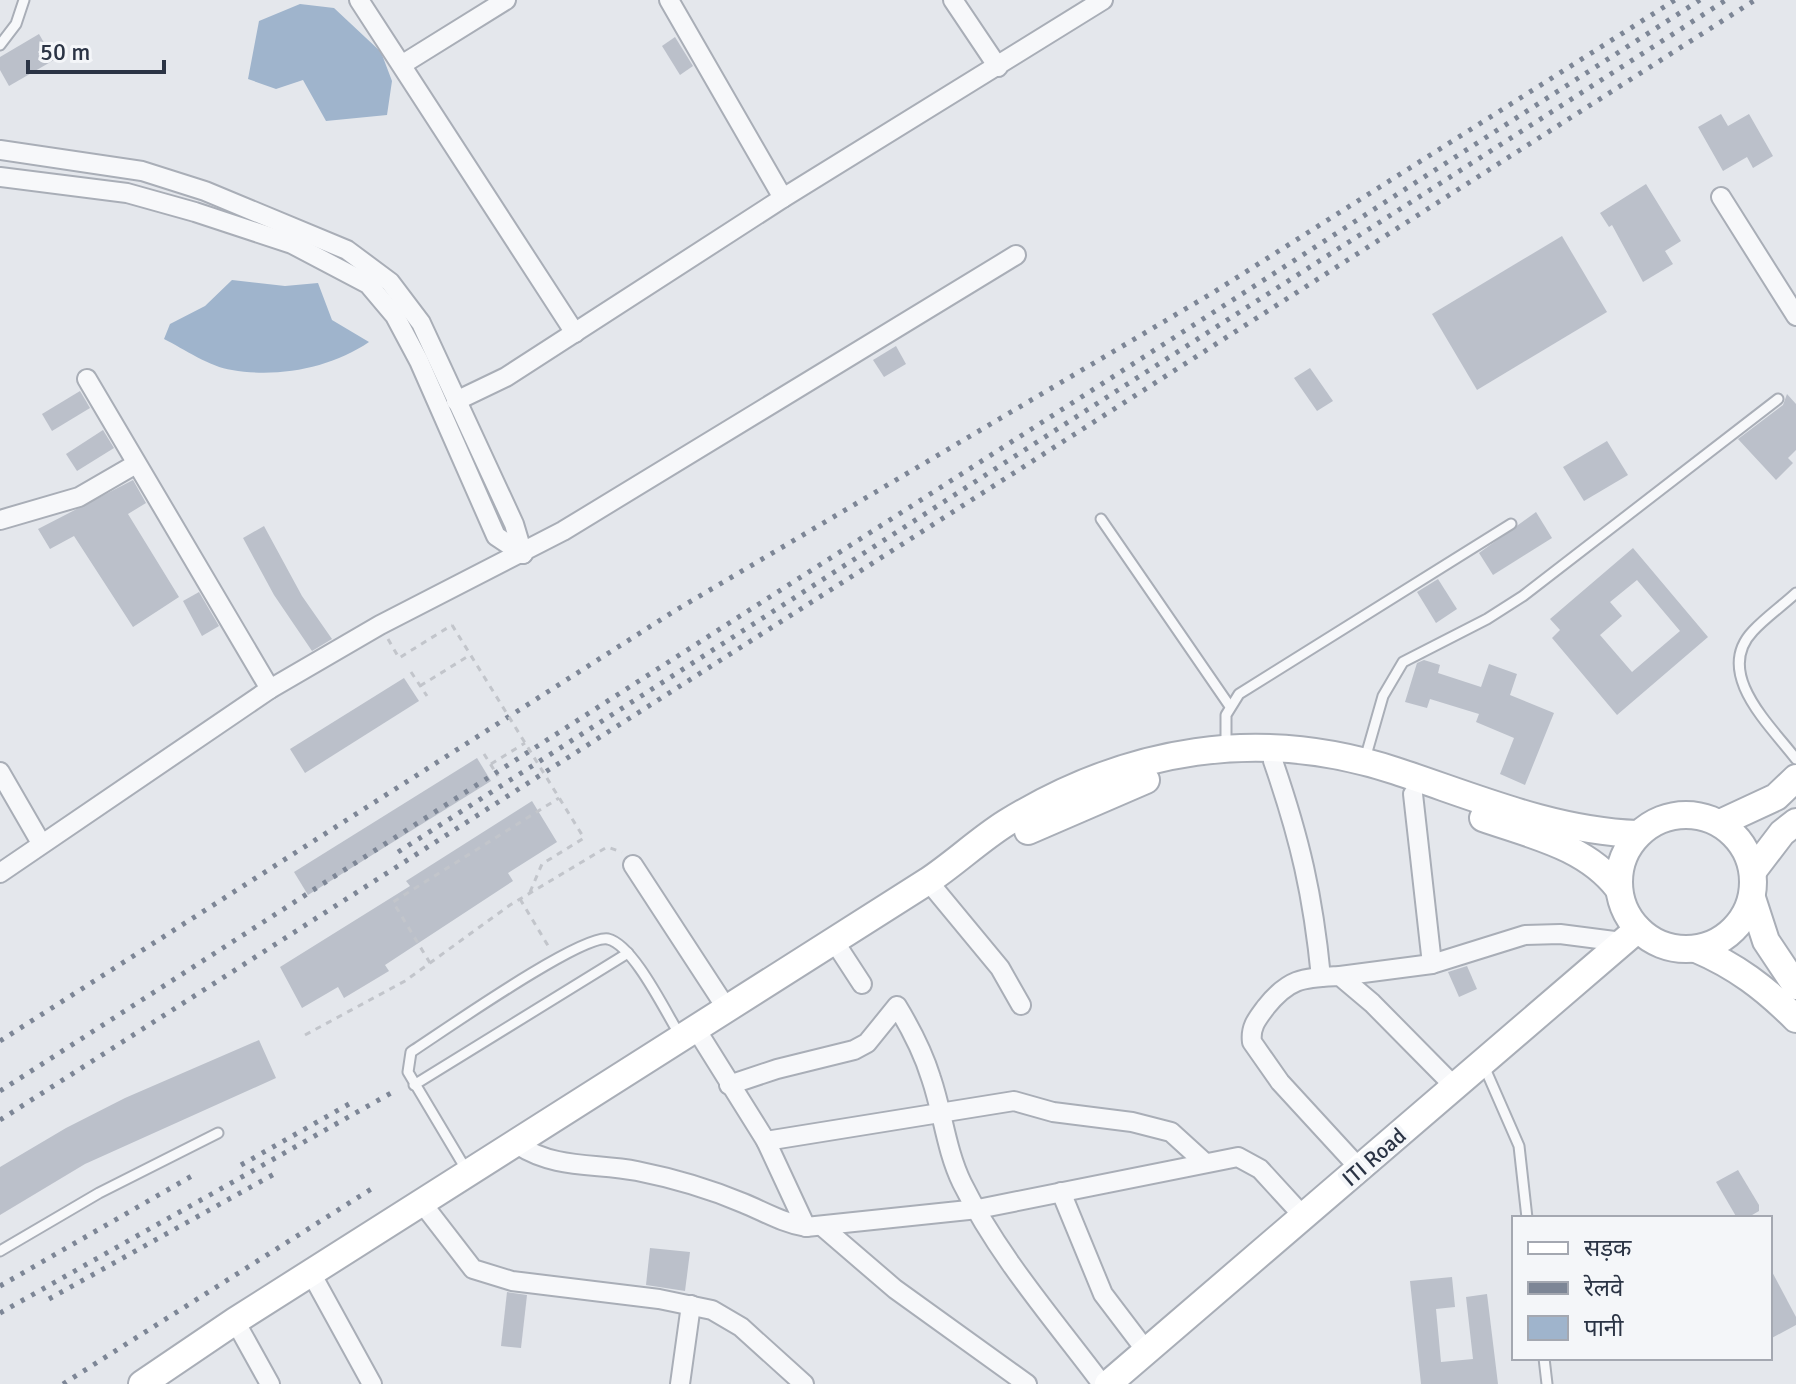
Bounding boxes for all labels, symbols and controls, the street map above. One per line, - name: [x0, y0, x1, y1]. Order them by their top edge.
- scale bar: [28, 24, 164, 74]
- text: 50 m: [40, 37, 90, 67]
- street label: ITI Road: [1337, 1122, 1411, 1192]
- legend: [1512, 1216, 1772, 1360]
- text: सड़क: [1584, 1233, 1632, 1263]
- text: रेलवे: [1583, 1273, 1624, 1303]
- text: पानी: [1584, 1313, 1624, 1343]

